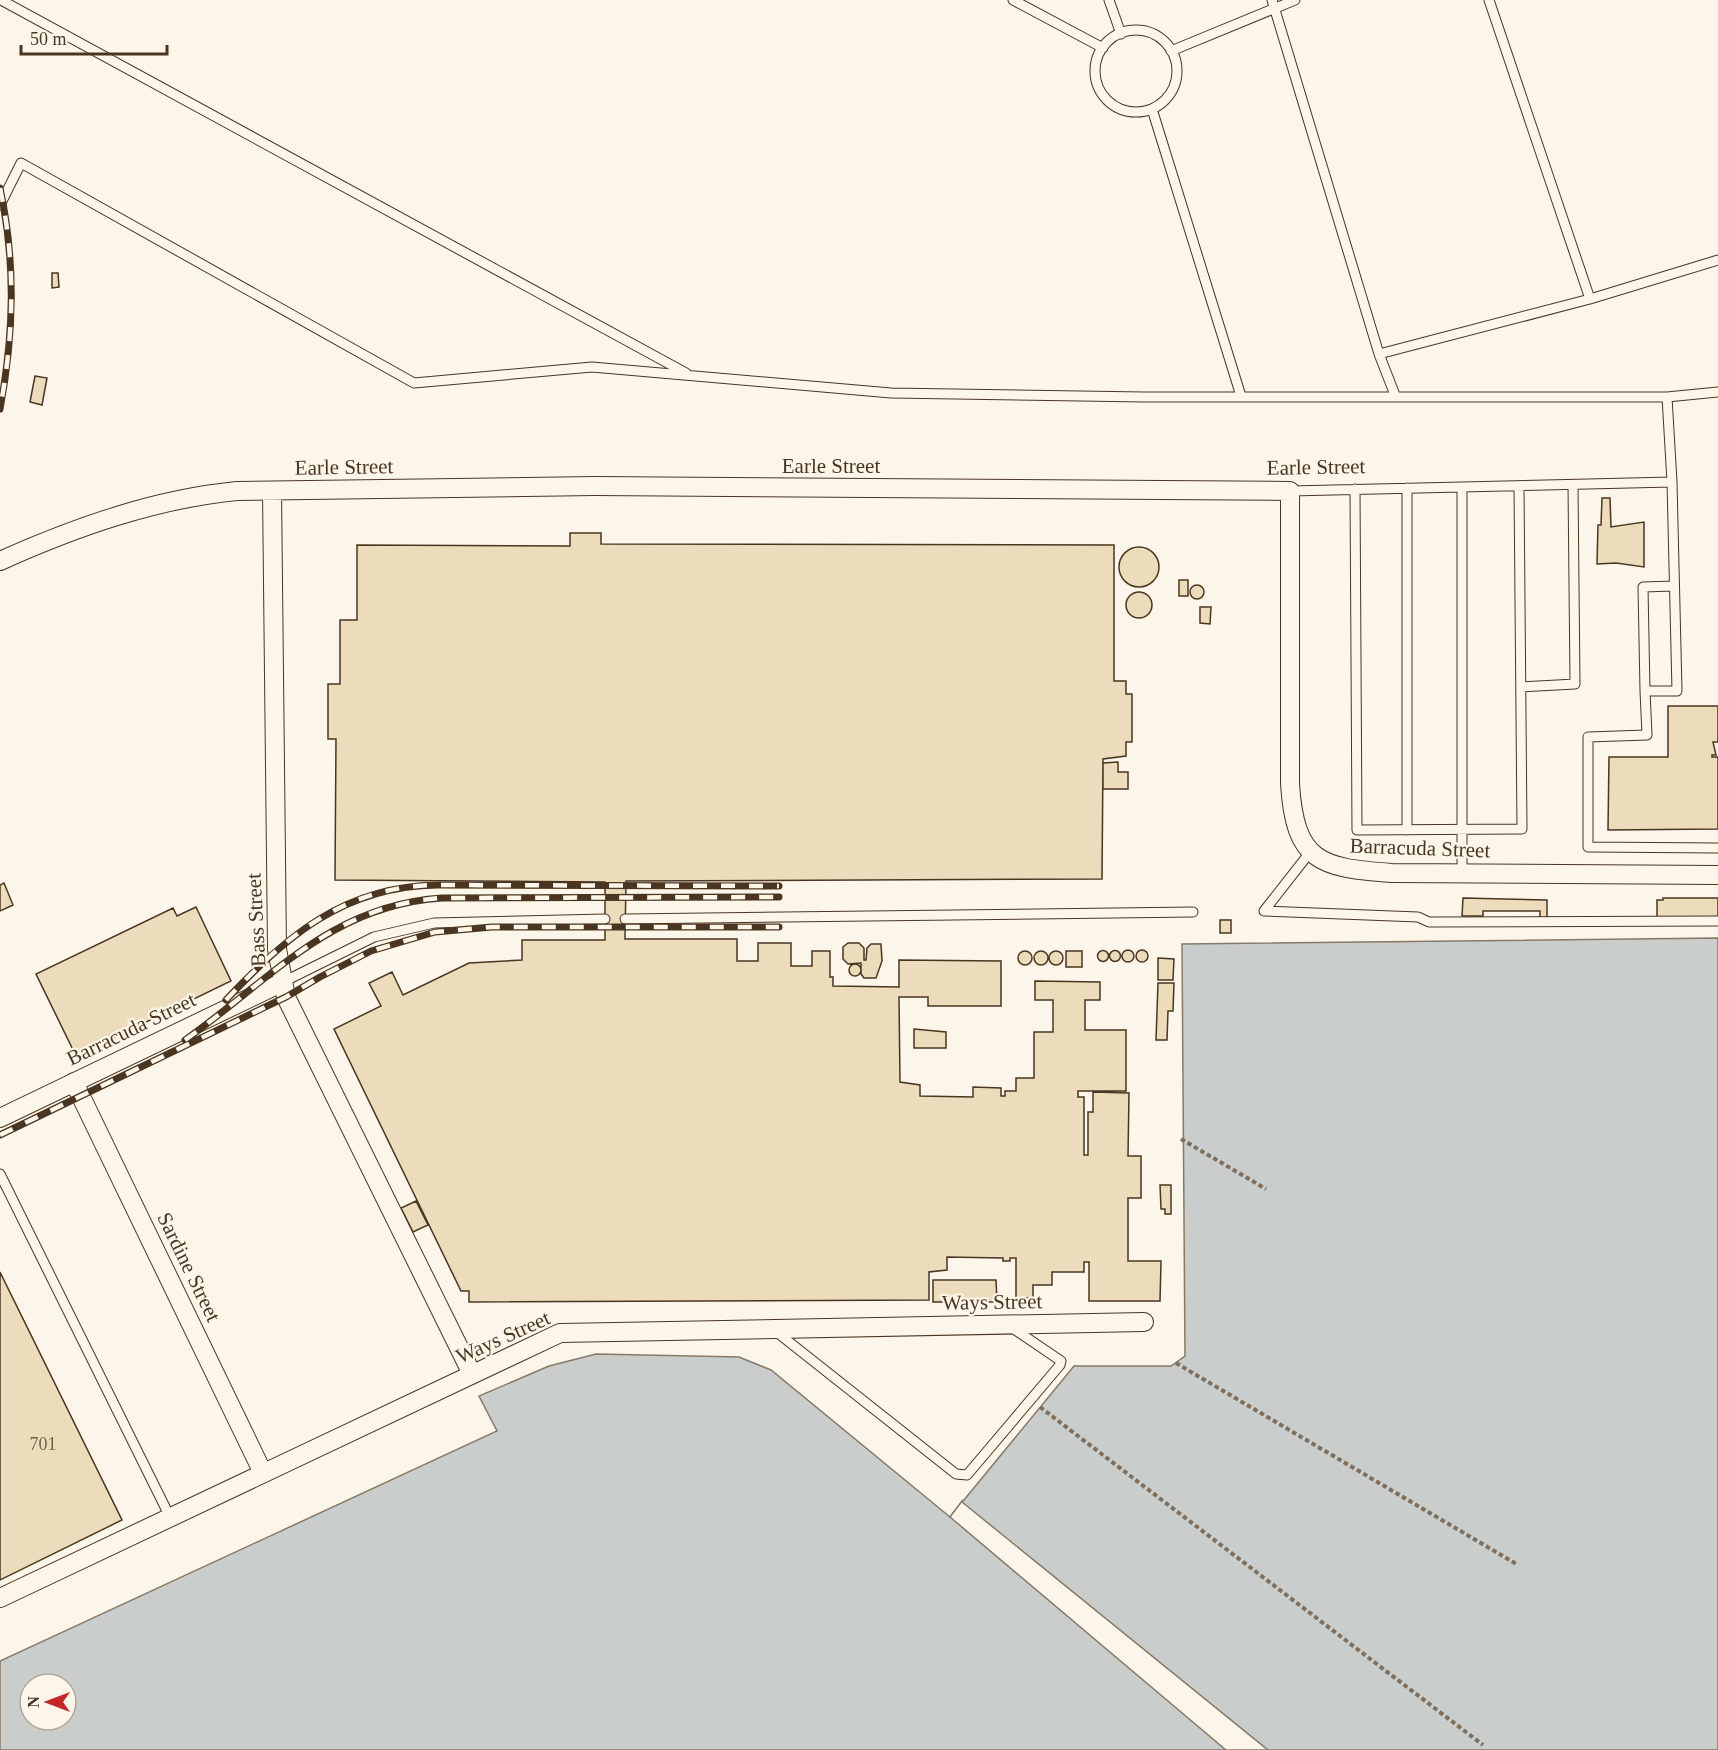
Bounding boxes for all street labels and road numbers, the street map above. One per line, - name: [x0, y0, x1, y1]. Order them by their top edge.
- street label: Earle Street: [295, 454, 394, 480]
- street label: Earle Street: [782, 454, 880, 478]
- street label: Earle Street: [1267, 454, 1366, 480]
- street label: Barracuda Street: [1349, 834, 1491, 862]
- street label: Bass Street: [242, 872, 270, 968]
- street label: Barracuda Street: [63, 987, 200, 1071]
- street label: Sardine Street: [152, 1209, 226, 1326]
- street label: Ways Street: [942, 1289, 1043, 1315]
- street label: Ways Street: [452, 1306, 554, 1368]

